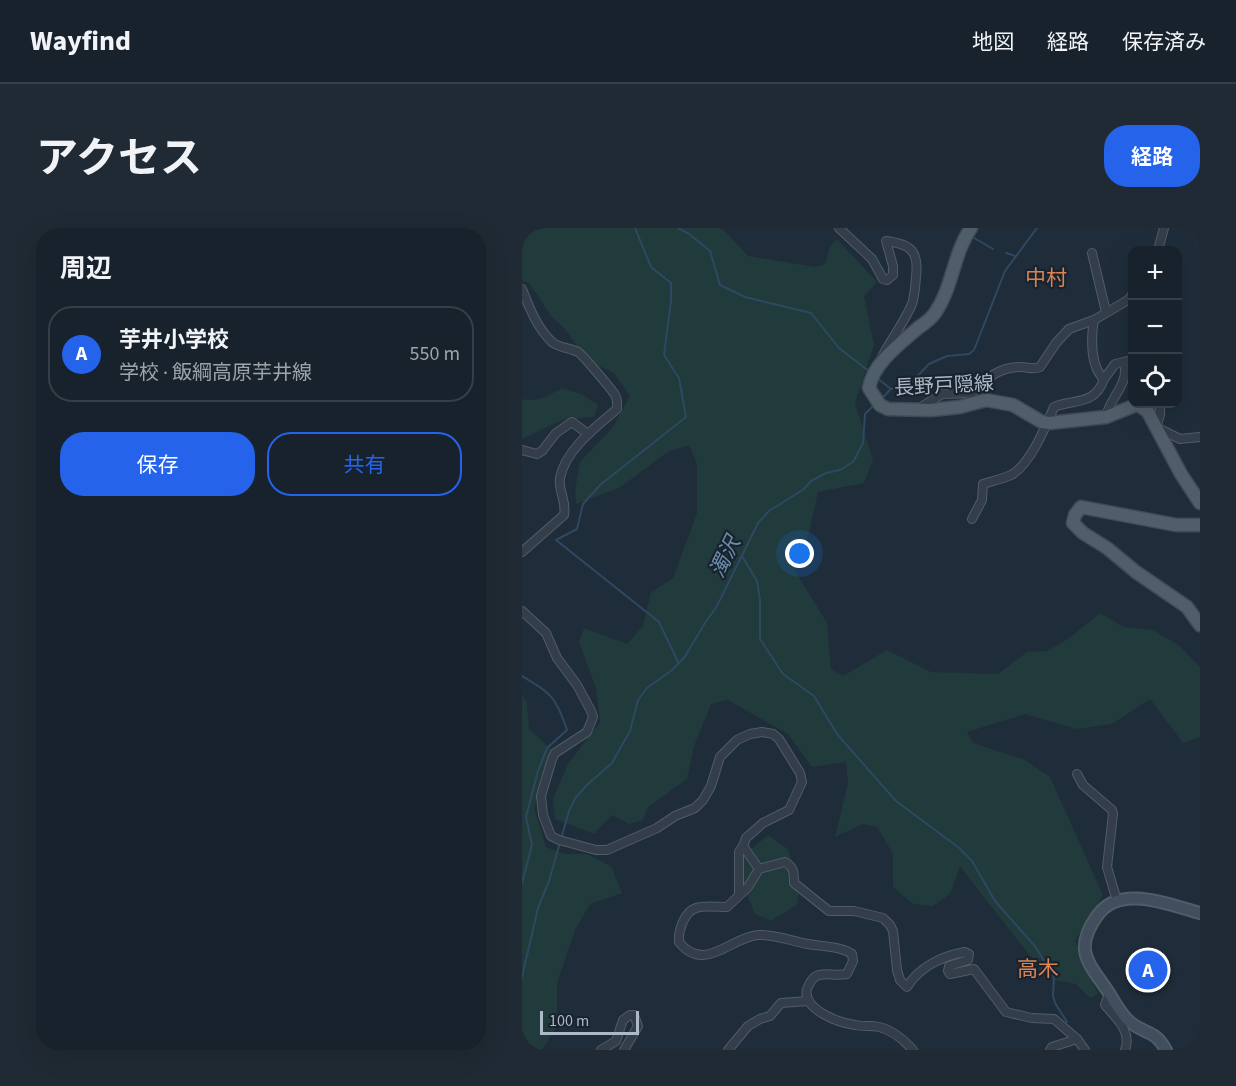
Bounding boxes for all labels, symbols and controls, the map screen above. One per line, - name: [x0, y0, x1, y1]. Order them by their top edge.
- text: Wayfind: [30, 21, 131, 61]
- text: 地図: [972, 27, 1014, 57]
- text: 経路: [1047, 27, 1089, 57]
- text: 保存済み: [1122, 27, 1206, 57]
- button: 経路: [1104, 125, 1200, 187]
- text: アクセス: [36, 129, 202, 189]
- map controls: [1128, 246, 1182, 408]
- button: +: [1128, 246, 1182, 300]
- text: 周辺: [60, 250, 112, 287]
- district label: 中村: [1025, 263, 1067, 293]
- button: −: [1128, 300, 1182, 354]
- text: 芋井小学校: [119, 324, 229, 356]
- text: A: [76, 340, 87, 368]
- text: 550 m: [410, 340, 460, 368]
- button: locate: [1128, 354, 1182, 408]
- text: 学校 · 飯綱高原芋井線: [119, 359, 312, 387]
- street label: 長野戸隠線: [893, 369, 995, 403]
- button: 保存: [60, 432, 255, 496]
- button: 共有: [267, 432, 462, 496]
- water label: 濁沢: [702, 529, 749, 582]
- your location: [785, 539, 814, 568]
- pin: A: [1128, 948, 1168, 992]
- district label: 高木: [1017, 954, 1059, 984]
- scale bar: [540, 1008, 639, 1036]
- text: 100 m: [549, 1010, 589, 1032]

